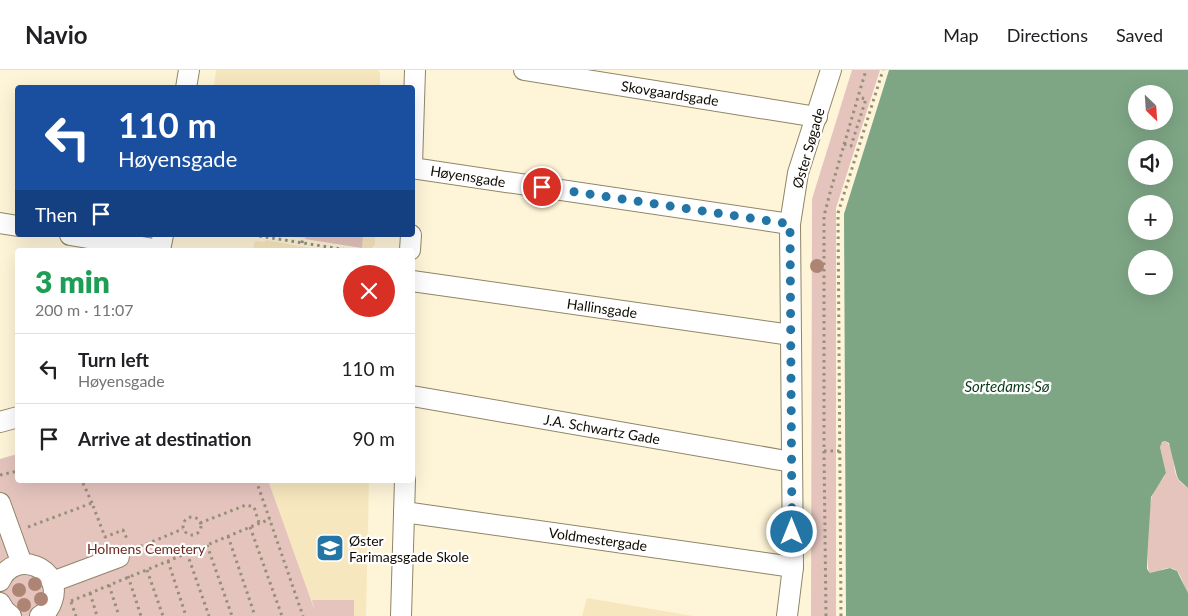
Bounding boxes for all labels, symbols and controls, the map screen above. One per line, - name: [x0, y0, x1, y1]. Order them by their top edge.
- text: Navio: [25, 20, 88, 49]
- text: Map: [943, 24, 979, 46]
- text: Directions: [1007, 24, 1088, 46]
- text: Saved: [1116, 24, 1163, 46]
- street label: Skovgaardsgade: [620, 77, 720, 109]
- north arrow: [1128, 85, 1172, 130]
- map controls: [1128, 85, 1173, 295]
- text: 110 m: [118, 103, 217, 145]
- icon: left: [35, 105, 100, 170]
- street label: Øster Søgade: [788, 106, 828, 190]
- button: sound: [1128, 140, 1173, 185]
- text: Høyensgade: [118, 145, 237, 172]
- street label: Høyensgade: [429, 162, 507, 190]
- pin: [521, 166, 563, 208]
- icon: arrive: [528, 173, 556, 201]
- button: +: [1128, 195, 1173, 240]
- icon: arrive: [87, 200, 115, 228]
- text: Then: [35, 203, 77, 226]
- button: −: [1128, 250, 1173, 295]
- text: 3 min: [35, 263, 110, 299]
- button: close: [343, 265, 395, 317]
- street label: Hallinsgade: [566, 295, 638, 321]
- text: 200 m · 11:07: [35, 300, 134, 319]
- text: Turn left: [78, 348, 149, 371]
- icon: left: [35, 355, 63, 383]
- text: 110 m: [341, 357, 395, 380]
- text: Høyensgade: [78, 371, 165, 390]
- water label: Sortedams Sø: [964, 377, 1050, 395]
- street label: J.A. Schwartz Gade: [543, 410, 661, 448]
- icon: arrive: [35, 425, 63, 453]
- text: Arrive at destination: [78, 427, 251, 450]
- text: 90 m: [352, 427, 395, 450]
- position arrow: [765, 505, 817, 557]
- street label: Voldmestergade: [548, 524, 648, 554]
- place label: Øster Farimagsgade Skole: [349, 532, 469, 565]
- school or university icon: Øster Farimagsgade Skole: [315, 533, 345, 563]
- park label: Holmens Cemetery: [87, 540, 206, 557]

